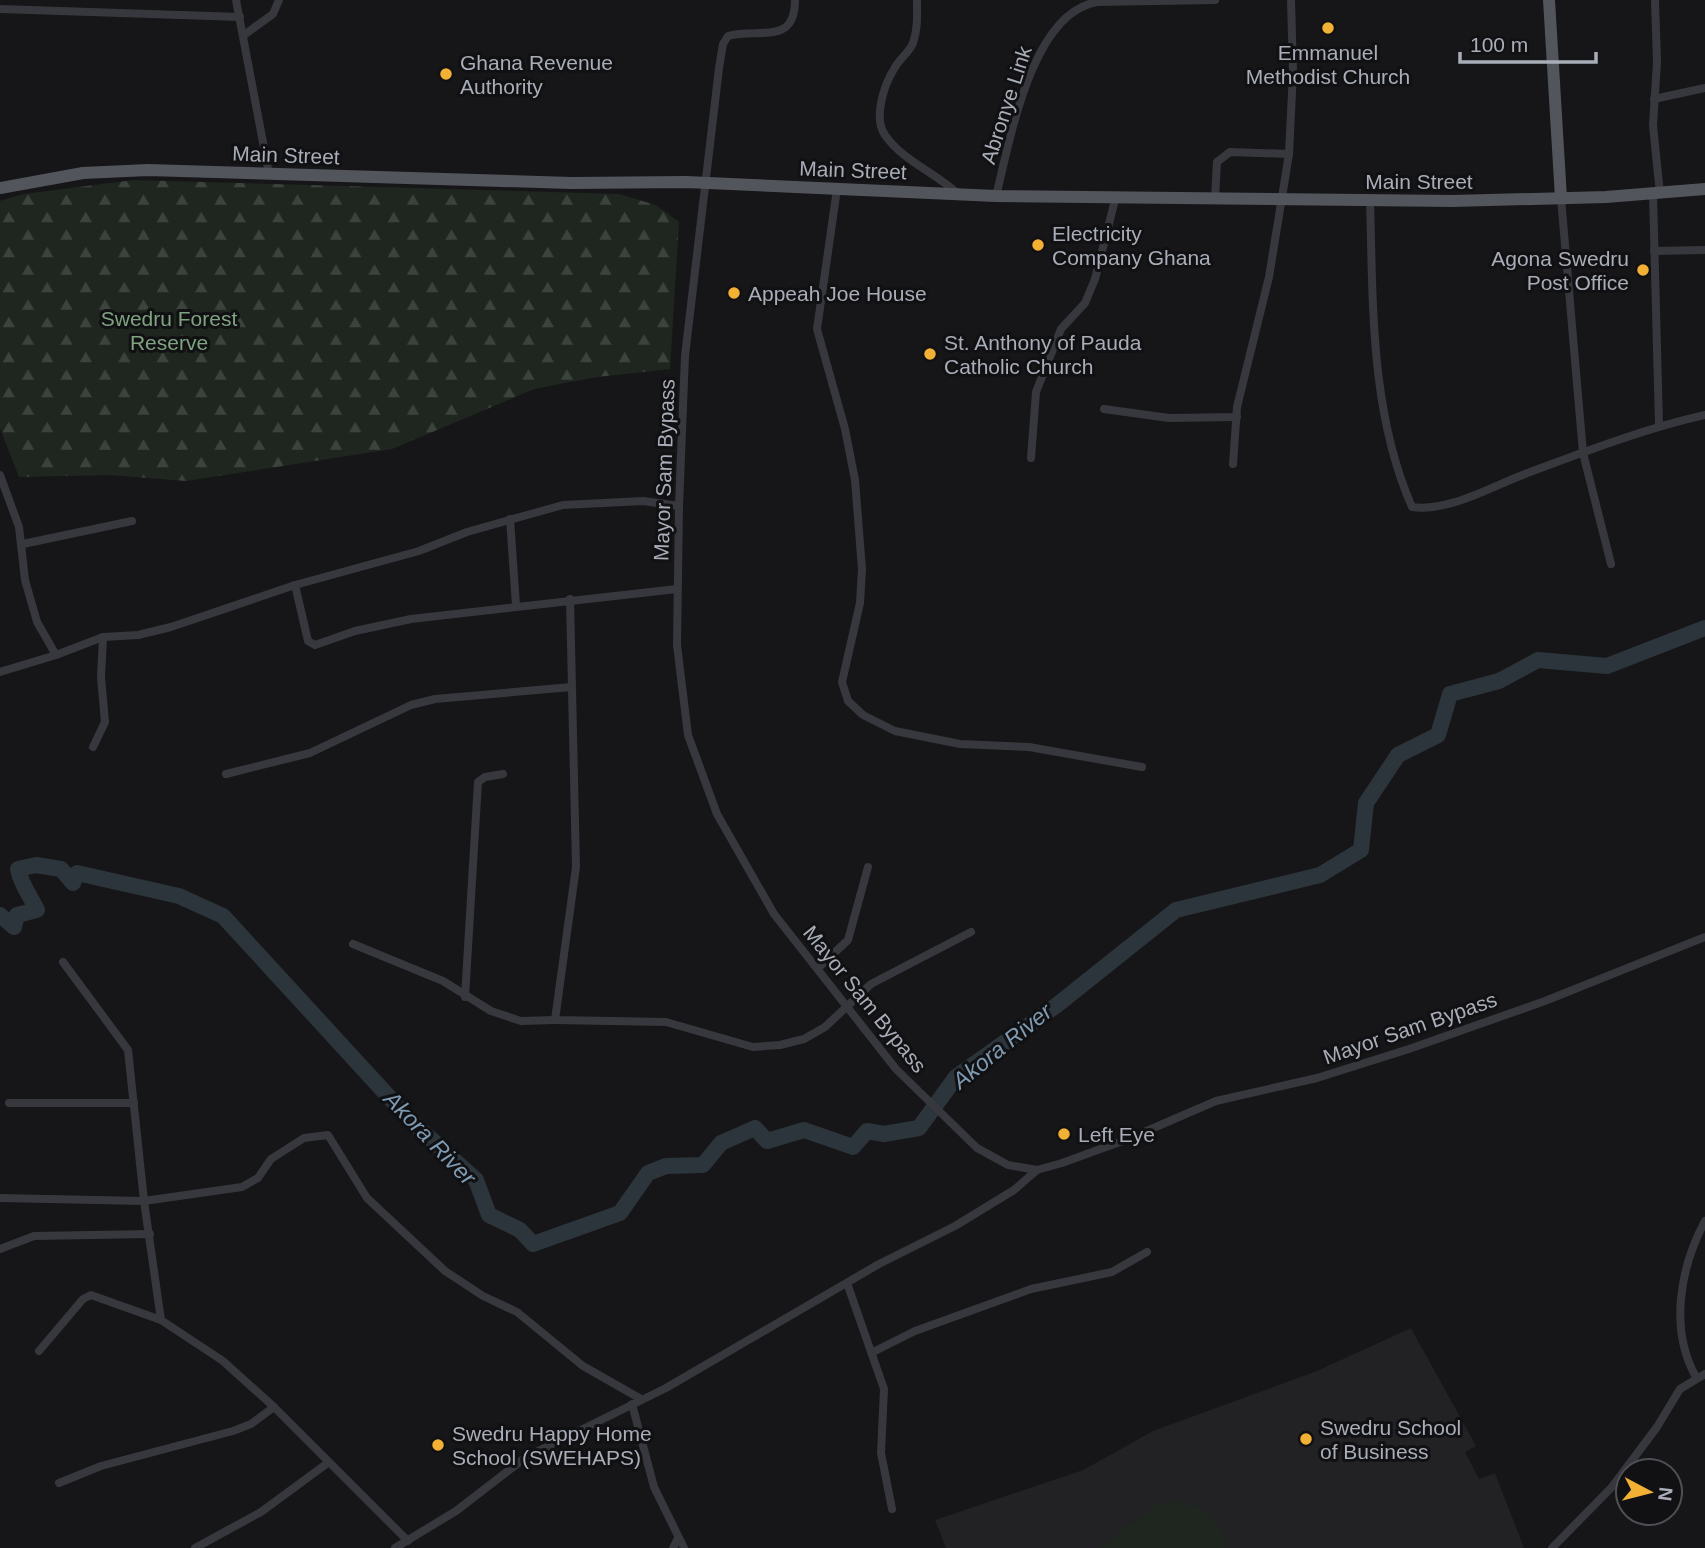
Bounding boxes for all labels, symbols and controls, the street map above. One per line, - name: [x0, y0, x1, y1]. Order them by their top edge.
- marker: Emmanuel Methodist Church: [1320, 20, 1336, 36]
- scale bar: [1460, 21, 1596, 65]
- text: 100 m: [1470, 33, 1528, 56]
- place label: Emmanuel Methodist Church: [1246, 41, 1410, 88]
- street label: Abronye Link: [976, 43, 1036, 167]
- place label: Ghana Revenue Authority: [460, 51, 613, 98]
- marker: Ghana Revenue Authority: [438, 66, 454, 82]
- street label: Main Street: [232, 142, 340, 168]
- street label: Main Street: [799, 157, 907, 183]
- street label: Main Street: [1365, 170, 1473, 193]
- place label: Electricity Company Ghana: [1052, 222, 1211, 269]
- marker: Electricity Company Ghana: [1030, 237, 1046, 253]
- place label: Agona Swedru Post Office: [1491, 247, 1629, 294]
- marker: Agona Swedru Post Office: [1635, 262, 1651, 278]
- place label: Appeah Joe House: [748, 282, 927, 305]
- marker: Appeah Joe House: [726, 285, 742, 301]
- park label: Swedru Forest Reserve: [101, 307, 237, 354]
- place label: St. Anthony of Pauda Catholic Church: [944, 331, 1142, 378]
- marker: St. Anthony of Pauda Catholic Church: [922, 346, 938, 362]
- street label: Mayor Sam Bypass: [649, 379, 679, 561]
- street label: Mayor Sam Bypass: [799, 921, 931, 1077]
- street label: Mayor Sam Bypass: [1320, 987, 1500, 1069]
- water label: Akora River: [946, 997, 1058, 1095]
- water label: Akora River: [378, 1084, 482, 1191]
- place label: Left Eye: [1078, 1123, 1155, 1146]
- marker: Left Eye: [1056, 1126, 1072, 1142]
- place label: Swedru School of Business: [1320, 1416, 1461, 1463]
- place label: Swedru Happy Home School (SWEHAPS): [452, 1422, 652, 1469]
- marker: Swedru School of Business: [1298, 1431, 1314, 1447]
- marker: Swedru Happy Home School (SWEHAPS): [430, 1437, 446, 1453]
- north arrow: [1614, 1457, 1684, 1527]
- text: N: [1654, 1486, 1677, 1502]

